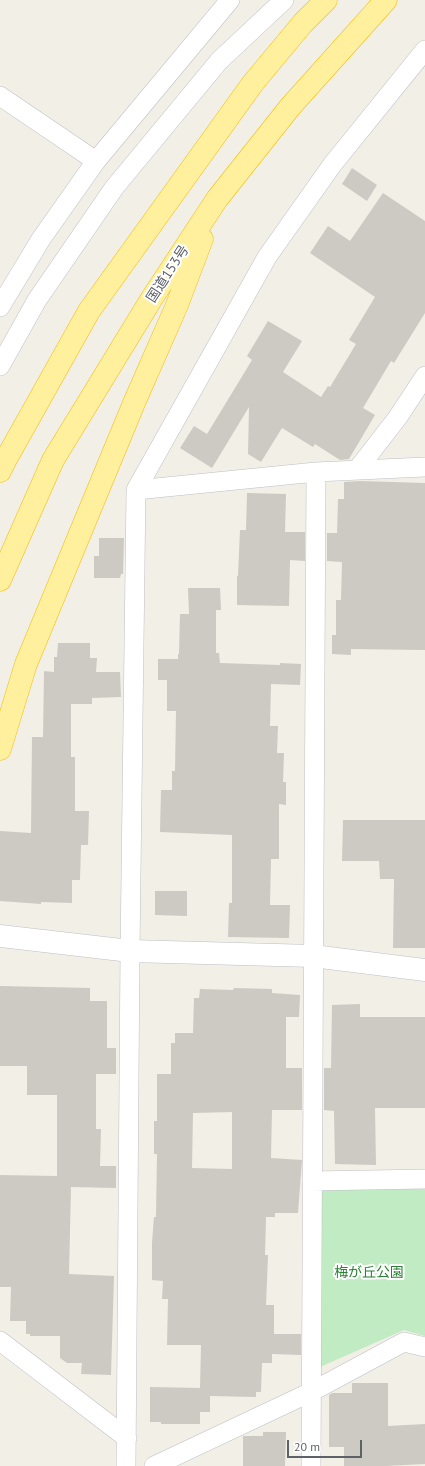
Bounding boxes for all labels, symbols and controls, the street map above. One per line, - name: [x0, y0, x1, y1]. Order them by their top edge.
- street label: 国道153号: [143, 242, 193, 306]
- park label: 梅が丘公園: [334, 1265, 404, 1281]
- scale bar: [289, 1432, 364, 1458]
- text: 20 m: [294, 1439, 320, 1454]

